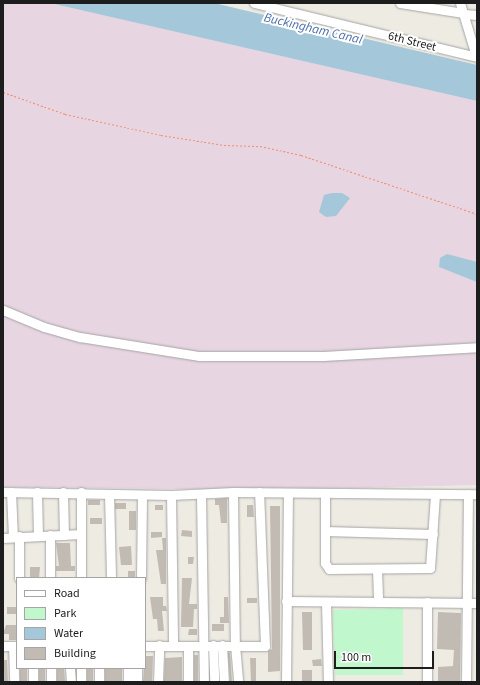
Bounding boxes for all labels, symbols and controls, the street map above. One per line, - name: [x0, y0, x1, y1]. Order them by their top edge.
- water label: Buckingham Canal: [262, 10, 364, 48]
- street label: 6th Street: [386, 29, 438, 55]
- legend: [16, 577, 146, 669]
- text: Road: [54, 585, 80, 602]
- text: Park: [54, 605, 76, 622]
- text: Water: [54, 625, 83, 642]
- scale bar: [336, 643, 436, 669]
- text: Building: [54, 645, 96, 662]
- text: 100 m: [341, 649, 371, 666]

